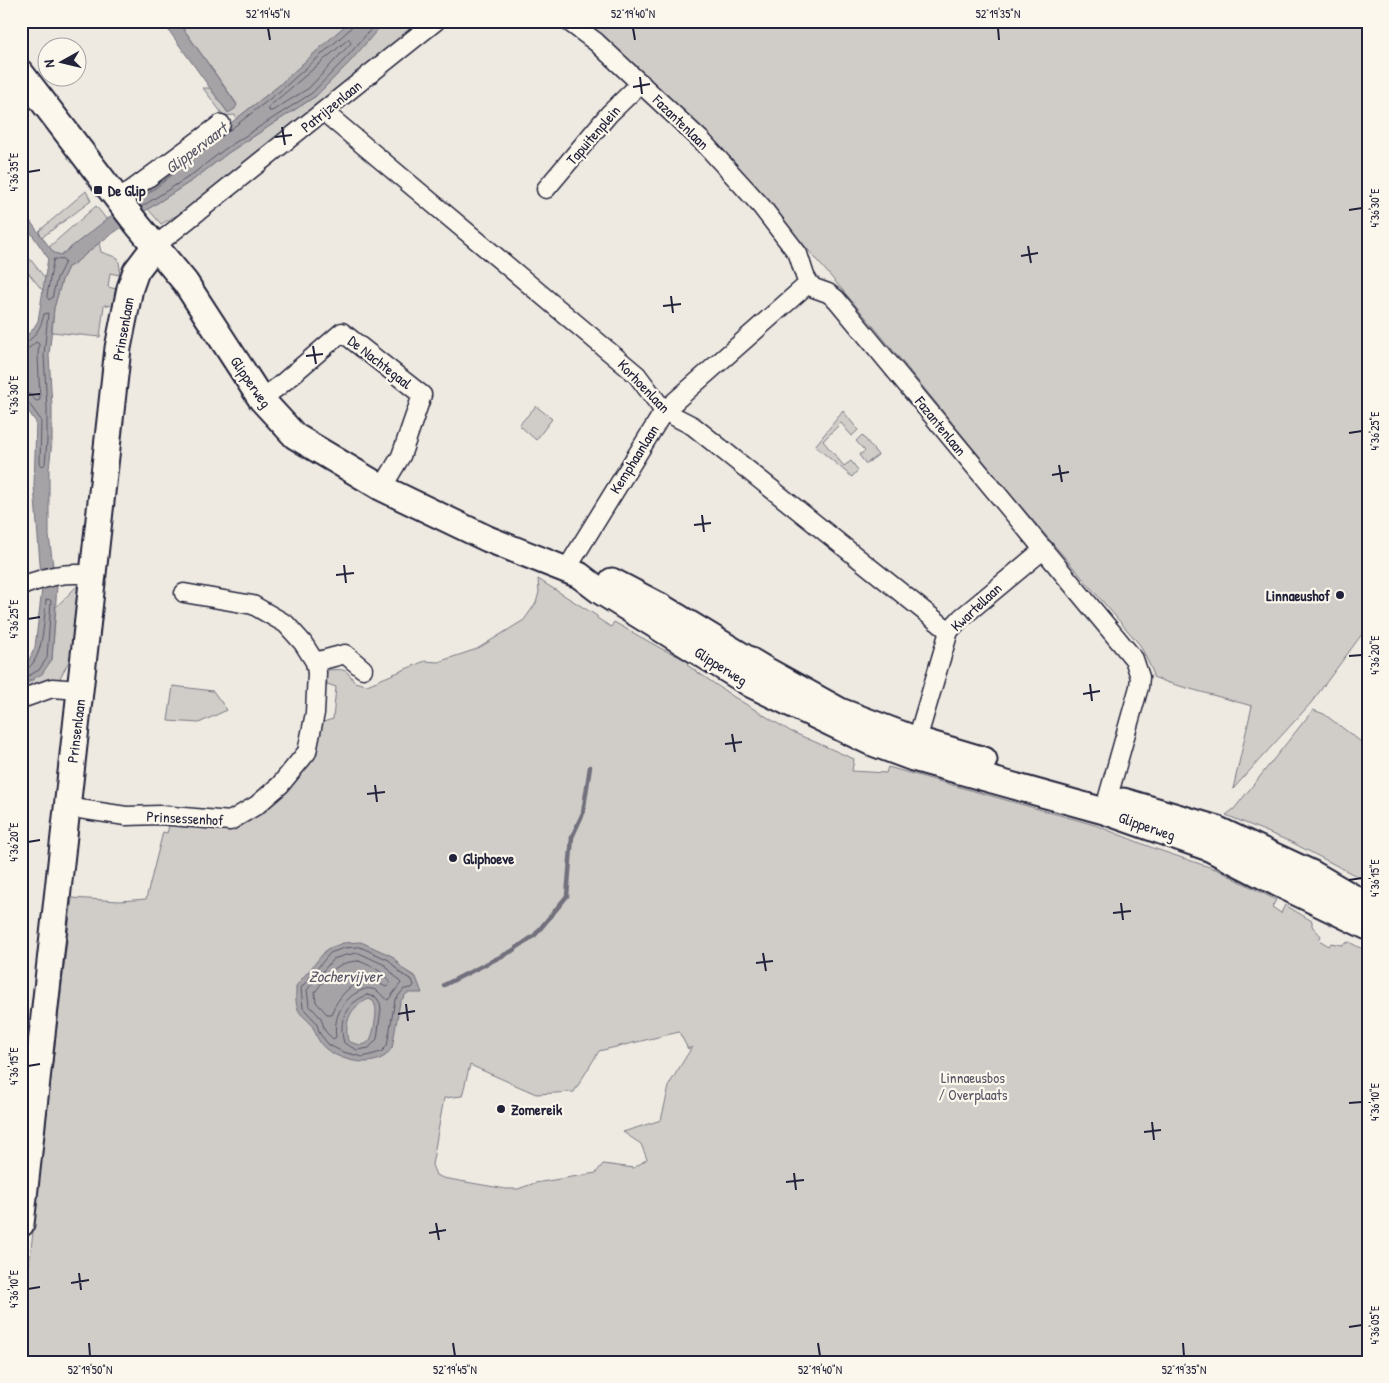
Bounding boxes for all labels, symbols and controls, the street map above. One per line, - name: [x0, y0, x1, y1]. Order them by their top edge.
- text: 52°19'45"N: [246, 5, 290, 22]
- text: 52°19'40"N: [611, 5, 655, 22]
- text: 52°19'35"N: [976, 5, 1020, 22]
- north arrow: [38, 38, 88, 88]
- text: N: [39, 58, 59, 69]
- street label: Patrijzenlaan: [296, 75, 366, 137]
- street label: Fazantenlaan: [647, 89, 714, 154]
- street label: Tapuitenplein: [561, 100, 625, 169]
- water label: Glippervaart: [160, 116, 234, 179]
- text: 4°36'35"E: [5, 152, 22, 191]
- place label: De Glip: [108, 180, 146, 202]
- marker: De Glip: [92, 184, 104, 196]
- text: 4°36'30"E: [1366, 188, 1383, 228]
- street label: Prinsenlaan: [107, 295, 139, 362]
- street label: De Nachtegaal: [344, 330, 416, 394]
- street label: Glipperweg: [226, 352, 277, 412]
- street label: Korhoenlaan: [613, 355, 675, 418]
- text: 4°36'30"E: [5, 375, 22, 415]
- street label: Fazantenlaan: [910, 391, 972, 460]
- text: 4°36'25"E: [1366, 411, 1383, 451]
- street label: Kemphaanlaan: [604, 420, 664, 498]
- street label: Kwartellaan: [946, 578, 1006, 636]
- place label: Linnaeushof: [1266, 585, 1331, 606]
- marker: Linnaeushof: [1334, 589, 1346, 601]
- text: 4°36'25"E: [5, 599, 22, 639]
- text: 4°36'20"E: [1366, 635, 1383, 675]
- street label: Glipperweg: [691, 642, 752, 691]
- street label: Prinsenlaan: [62, 698, 90, 764]
- street label: Prinsessenhof: [146, 806, 225, 831]
- street label: Glipperweg: [1116, 807, 1178, 846]
- text: 4°36'20"E: [5, 822, 22, 862]
- place label: Gliphoeve: [463, 848, 514, 870]
- marker: Gliphoeve: [447, 852, 459, 864]
- text: 4°36'15"E: [1366, 858, 1383, 897]
- water label: Zochervijver: [309, 965, 383, 987]
- text: 4°36'15"E: [5, 1046, 22, 1085]
- park label: Linnaeusbos / Overplaats: [939, 1067, 1008, 1105]
- text: 4°36'10"E: [1366, 1082, 1383, 1121]
- place label: Zomereik: [511, 1099, 563, 1120]
- marker: Zomereik: [495, 1103, 507, 1115]
- text: 4°36'10"E: [5, 1269, 22, 1308]
- text: 4°36'05"E: [1366, 1305, 1383, 1344]
- text: 52°19'50"N: [68, 1361, 112, 1378]
- text: 52°19'45"N: [433, 1361, 477, 1378]
- text: 52°19'40"N: [798, 1361, 842, 1378]
- text: 52°19'35"N: [1162, 1361, 1206, 1378]

